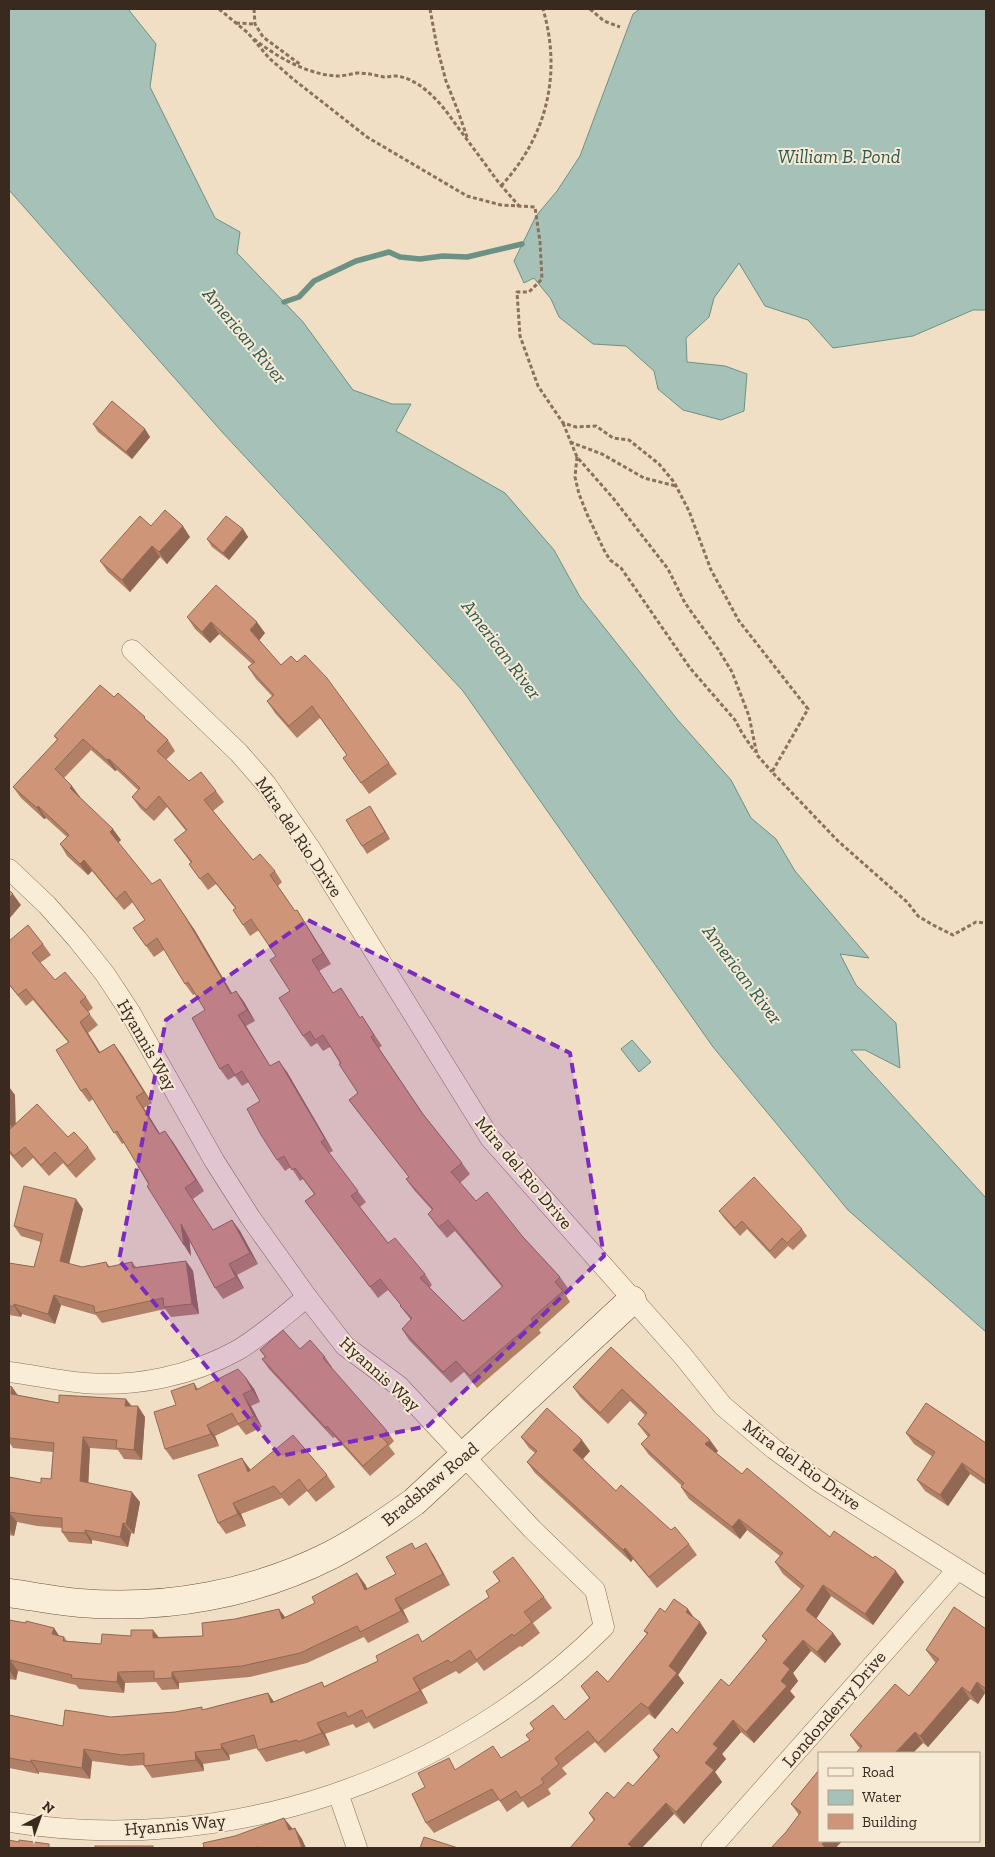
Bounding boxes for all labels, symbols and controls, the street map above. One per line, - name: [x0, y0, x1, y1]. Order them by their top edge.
- water label: William B. Pond: [778, 145, 901, 168]
- water label: American River: [197, 282, 292, 388]
- water label: American River: [456, 594, 547, 704]
- street label: Mira del Rio Drive: [251, 773, 347, 901]
- water label: American River: [697, 919, 788, 1029]
- street label: Hyannis Way: [112, 996, 182, 1095]
- street label: Mira del Rio Drive: [470, 1112, 578, 1234]
- street label: Hyannis Way: [335, 1332, 426, 1417]
- street label: Mira del Rio Drive: [739, 1415, 865, 1515]
- street label: Bradshaw Road: [377, 1437, 483, 1531]
- street label: Londonderry Drive: [777, 1646, 891, 1772]
- legend: [818, 1752, 980, 1842]
- text: Road: [862, 1763, 895, 1781]
- text: Water: [862, 1788, 902, 1806]
- north arrow: [15, 1792, 65, 1842]
- text: N: [39, 1798, 58, 1818]
- street label: Hyannis Way: [124, 1810, 227, 1840]
- text: Building: [862, 1813, 917, 1831]

